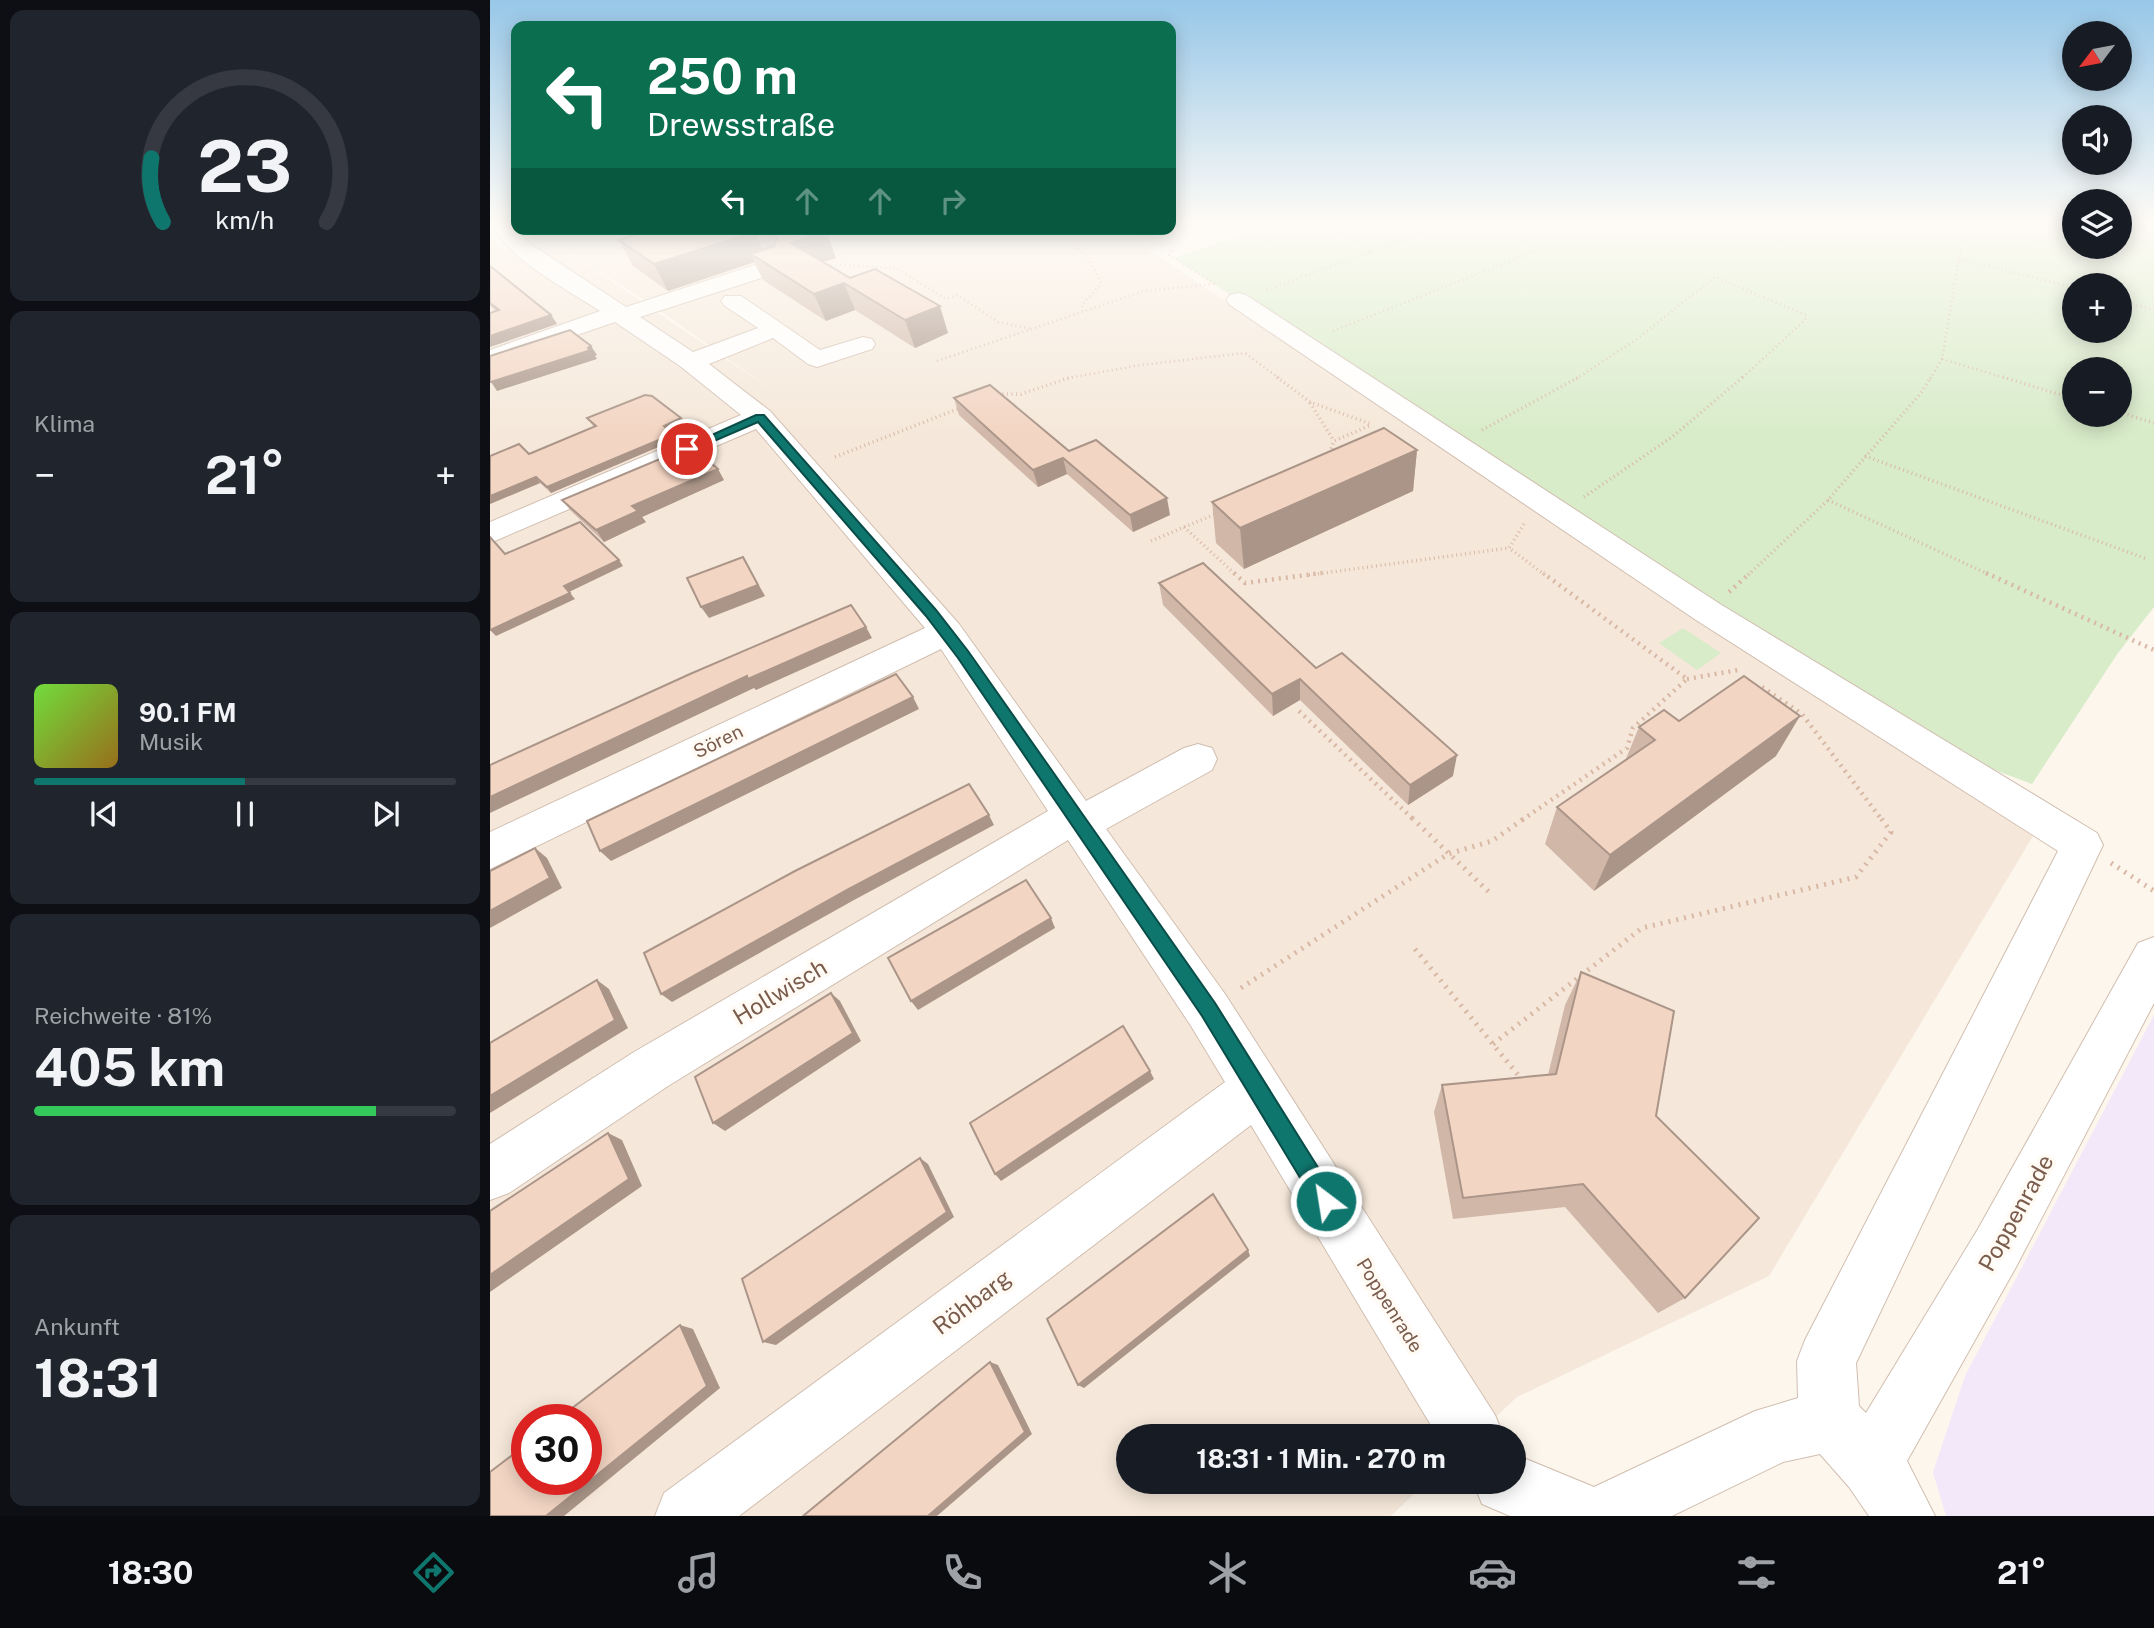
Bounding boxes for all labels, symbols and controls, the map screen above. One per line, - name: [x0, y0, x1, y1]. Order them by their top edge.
- north arrow: [2062, 21, 2132, 91]
- map controls: [2062, 21, 2132, 427]
- text: 250 m: [647, 47, 798, 105]
- icon: left: [532, 49, 623, 140]
- button: sound: [2062, 105, 2132, 175]
- text: Drewsstraße: [647, 106, 835, 143]
- text: 23: [198, 123, 292, 208]
- icon: left: [715, 182, 753, 220]
- icon: ahead: [788, 182, 826, 220]
- icon: ahead: [861, 182, 899, 220]
- icon: right: [934, 182, 972, 220]
- button: layers: [2062, 189, 2132, 259]
- text: km/h: [216, 204, 274, 234]
- button: +: [2062, 273, 2132, 343]
- button: −: [2062, 357, 2132, 427]
- text: Klima: [34, 410, 95, 437]
- pin: [657, 419, 717, 479]
- icon: arrive: [668, 430, 706, 468]
- text: 21°: [205, 445, 285, 506]
- text: −: [34, 453, 55, 498]
- text: +: [435, 453, 456, 498]
- text: 90.1 FM: [139, 697, 237, 728]
- street label: Sören: [690, 720, 746, 762]
- text: Musik: [139, 728, 203, 755]
- icon: previous: [85, 795, 123, 833]
- icon: pause: [226, 795, 264, 833]
- icon: next: [367, 795, 405, 833]
- street label: Hollwisch: [728, 953, 831, 1030]
- text: Reichweite · 81%: [34, 1002, 212, 1029]
- text: 405 km: [34, 1037, 225, 1098]
- street label: Poppenrade: [1972, 1150, 2059, 1276]
- position arrow: [1289, 1164, 1363, 1238]
- street label: Poppenrade: [1352, 1254, 1428, 1356]
- street label: Röhbarg: [927, 1264, 1016, 1340]
- text: Ankunft: [34, 1313, 120, 1340]
- text: 18:31: [34, 1348, 162, 1409]
- speed limit sign: 30: [511, 1404, 602, 1495]
- text: 18:31 · 1 Min. · 270 m: [1196, 1443, 1446, 1474]
- icon: directions: [409, 1548, 458, 1597]
- icon: music: [674, 1548, 723, 1597]
- icon: phone: [938, 1548, 987, 1597]
- icon: climate: [1203, 1548, 1252, 1597]
- icon: car: [1468, 1548, 1517, 1597]
- icon: filters: [1732, 1548, 1781, 1597]
- text: 18:30: [108, 1554, 193, 1591]
- text: 21°: [1997, 1554, 2046, 1591]

